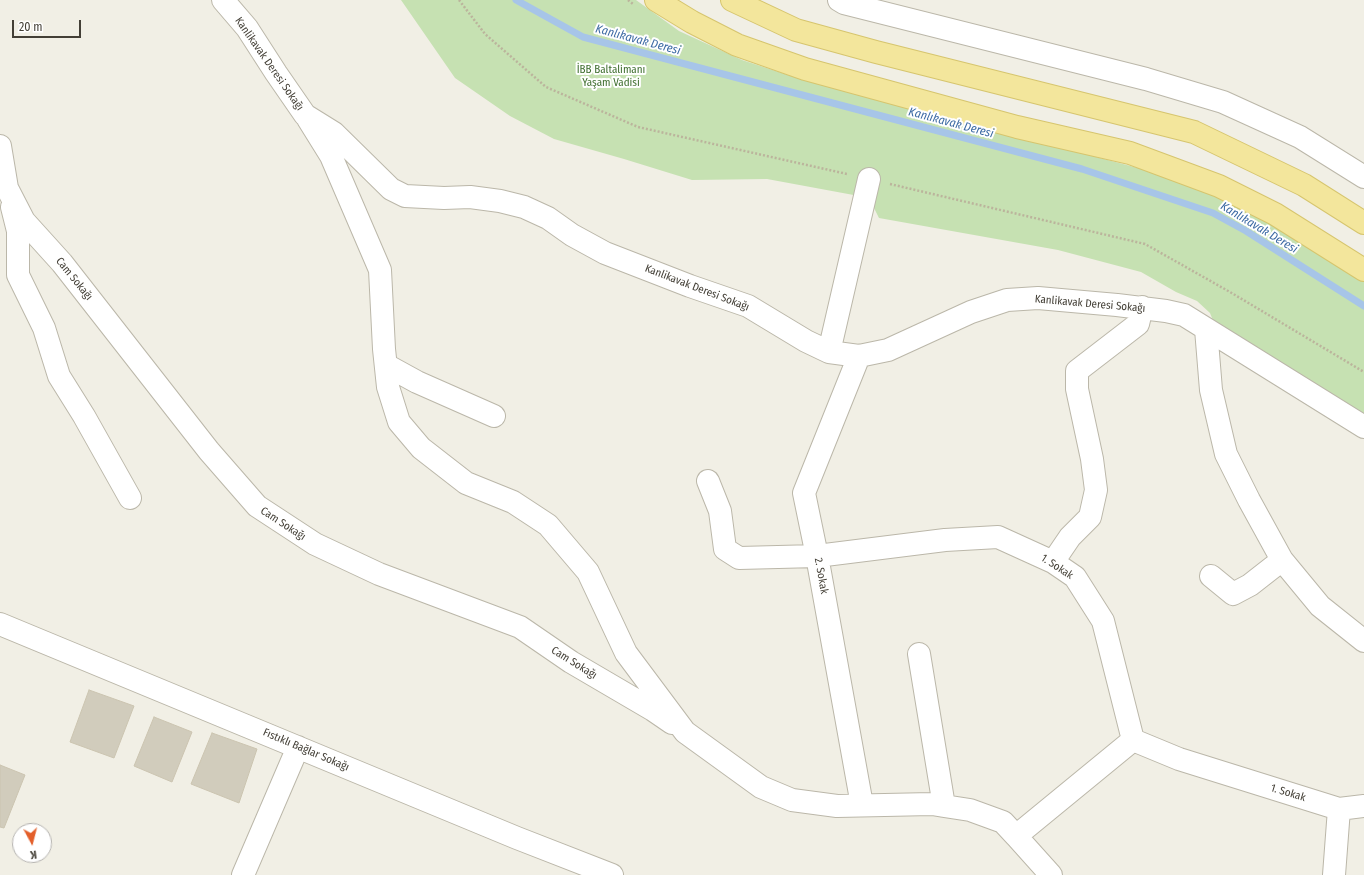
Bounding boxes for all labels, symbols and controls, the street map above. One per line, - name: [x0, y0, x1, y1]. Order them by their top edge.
- scale bar: [14, 12, 83, 38]
- street label: Kanlikavak Deresi Sokağı: [232, 15, 306, 113]
- text: 20 m: [19, 20, 43, 34]
- water label: Kanlıkavak Deresi: [594, 22, 682, 58]
- park label: İBB Baltalimanı Yaşam Vadisi: [577, 63, 645, 89]
- water label: Kanlıkavak Deresi: [907, 105, 995, 141]
- water label: Kanlıkavak Deresi: [1218, 199, 1300, 257]
- street label: Cam Sokağı: [53, 255, 95, 303]
- street label: Kanlikavak Deresi Sokağı: [643, 262, 751, 314]
- street label: Kanlikavak Deresi Sokağı: [1034, 293, 1146, 315]
- street label: Cam Sokağı: [258, 504, 308, 544]
- street label: 1. Sokak: [1038, 552, 1076, 582]
- street label: 2. Sokak: [811, 557, 831, 595]
- street label: Cam Sokağı: [549, 644, 599, 682]
- street label: Fıstıklı Bağlar Sokağı: [261, 726, 351, 774]
- street label: 1. Sokak: [1269, 781, 1307, 805]
- north arrow: [12, 823, 52, 863]
- text: K: [29, 848, 37, 861]

